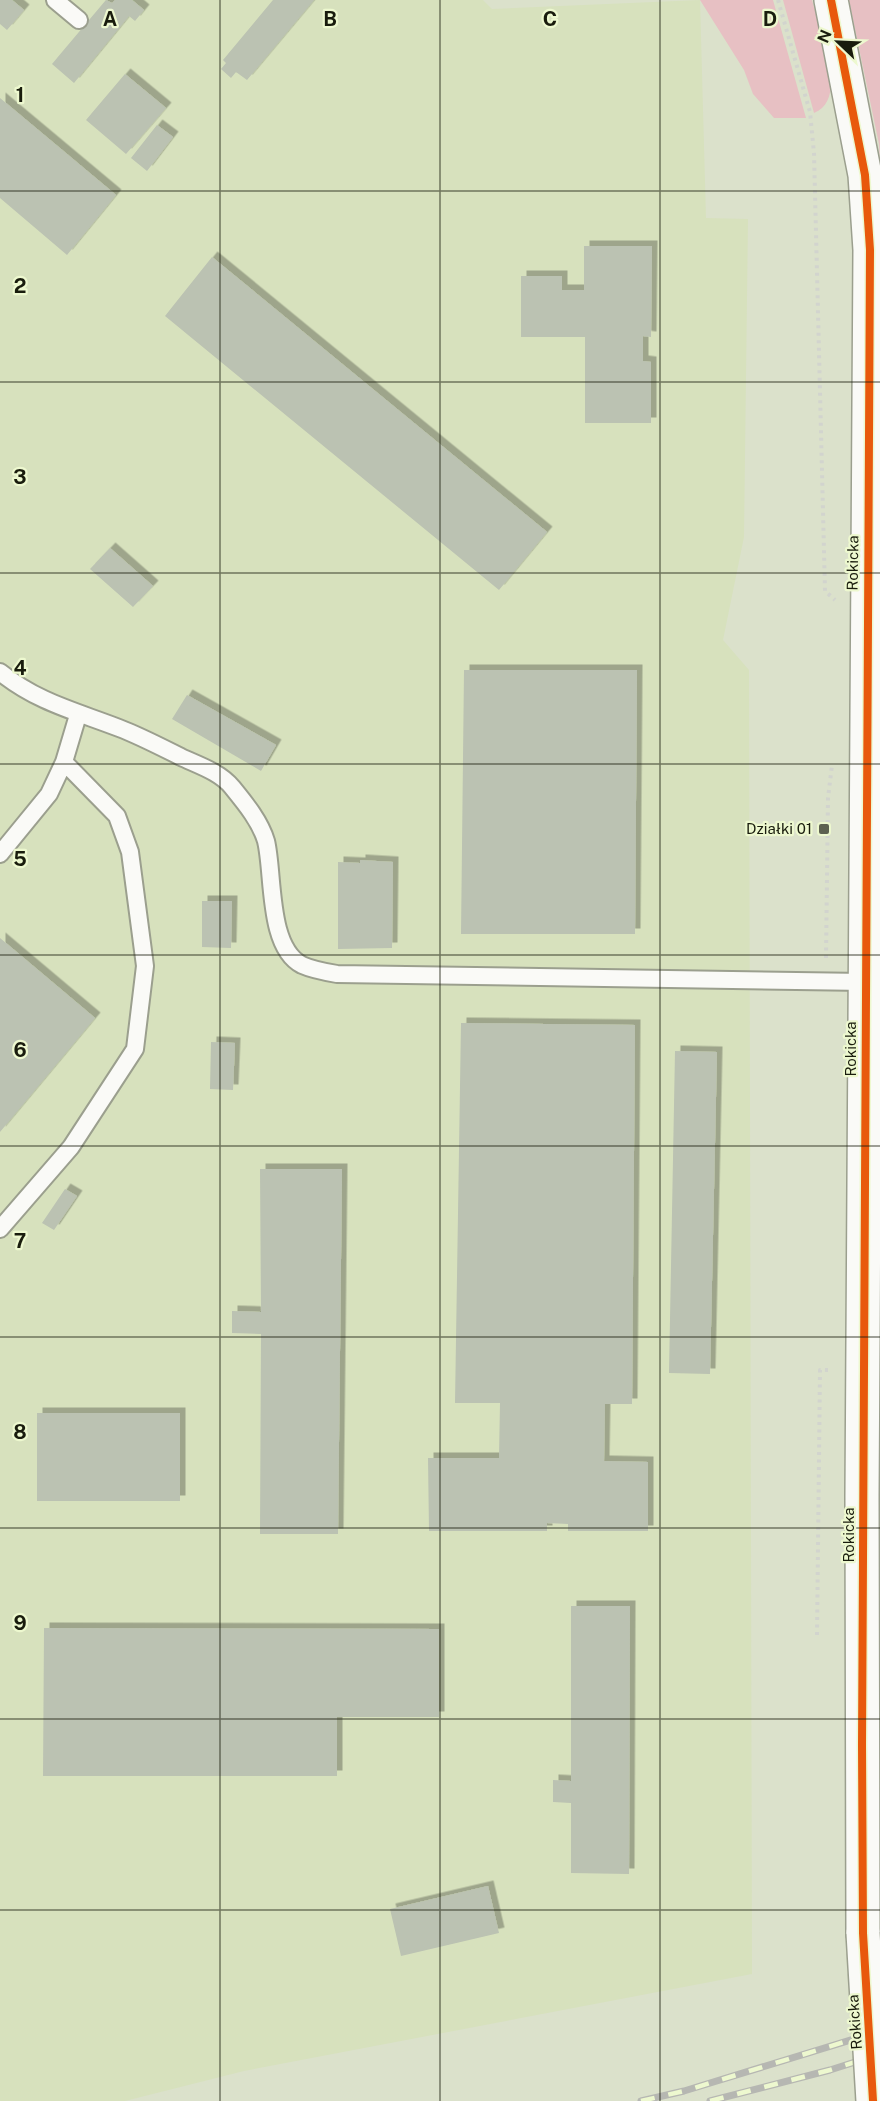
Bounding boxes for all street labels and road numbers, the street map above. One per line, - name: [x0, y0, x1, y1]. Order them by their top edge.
- street label: Rokicka: [844, 535, 861, 591]
- street label: Rokicka: [842, 1021, 859, 1077]
- street label: Rokicka: [840, 1507, 857, 1563]
- street label: Rokicka: [844, 1994, 865, 2050]

